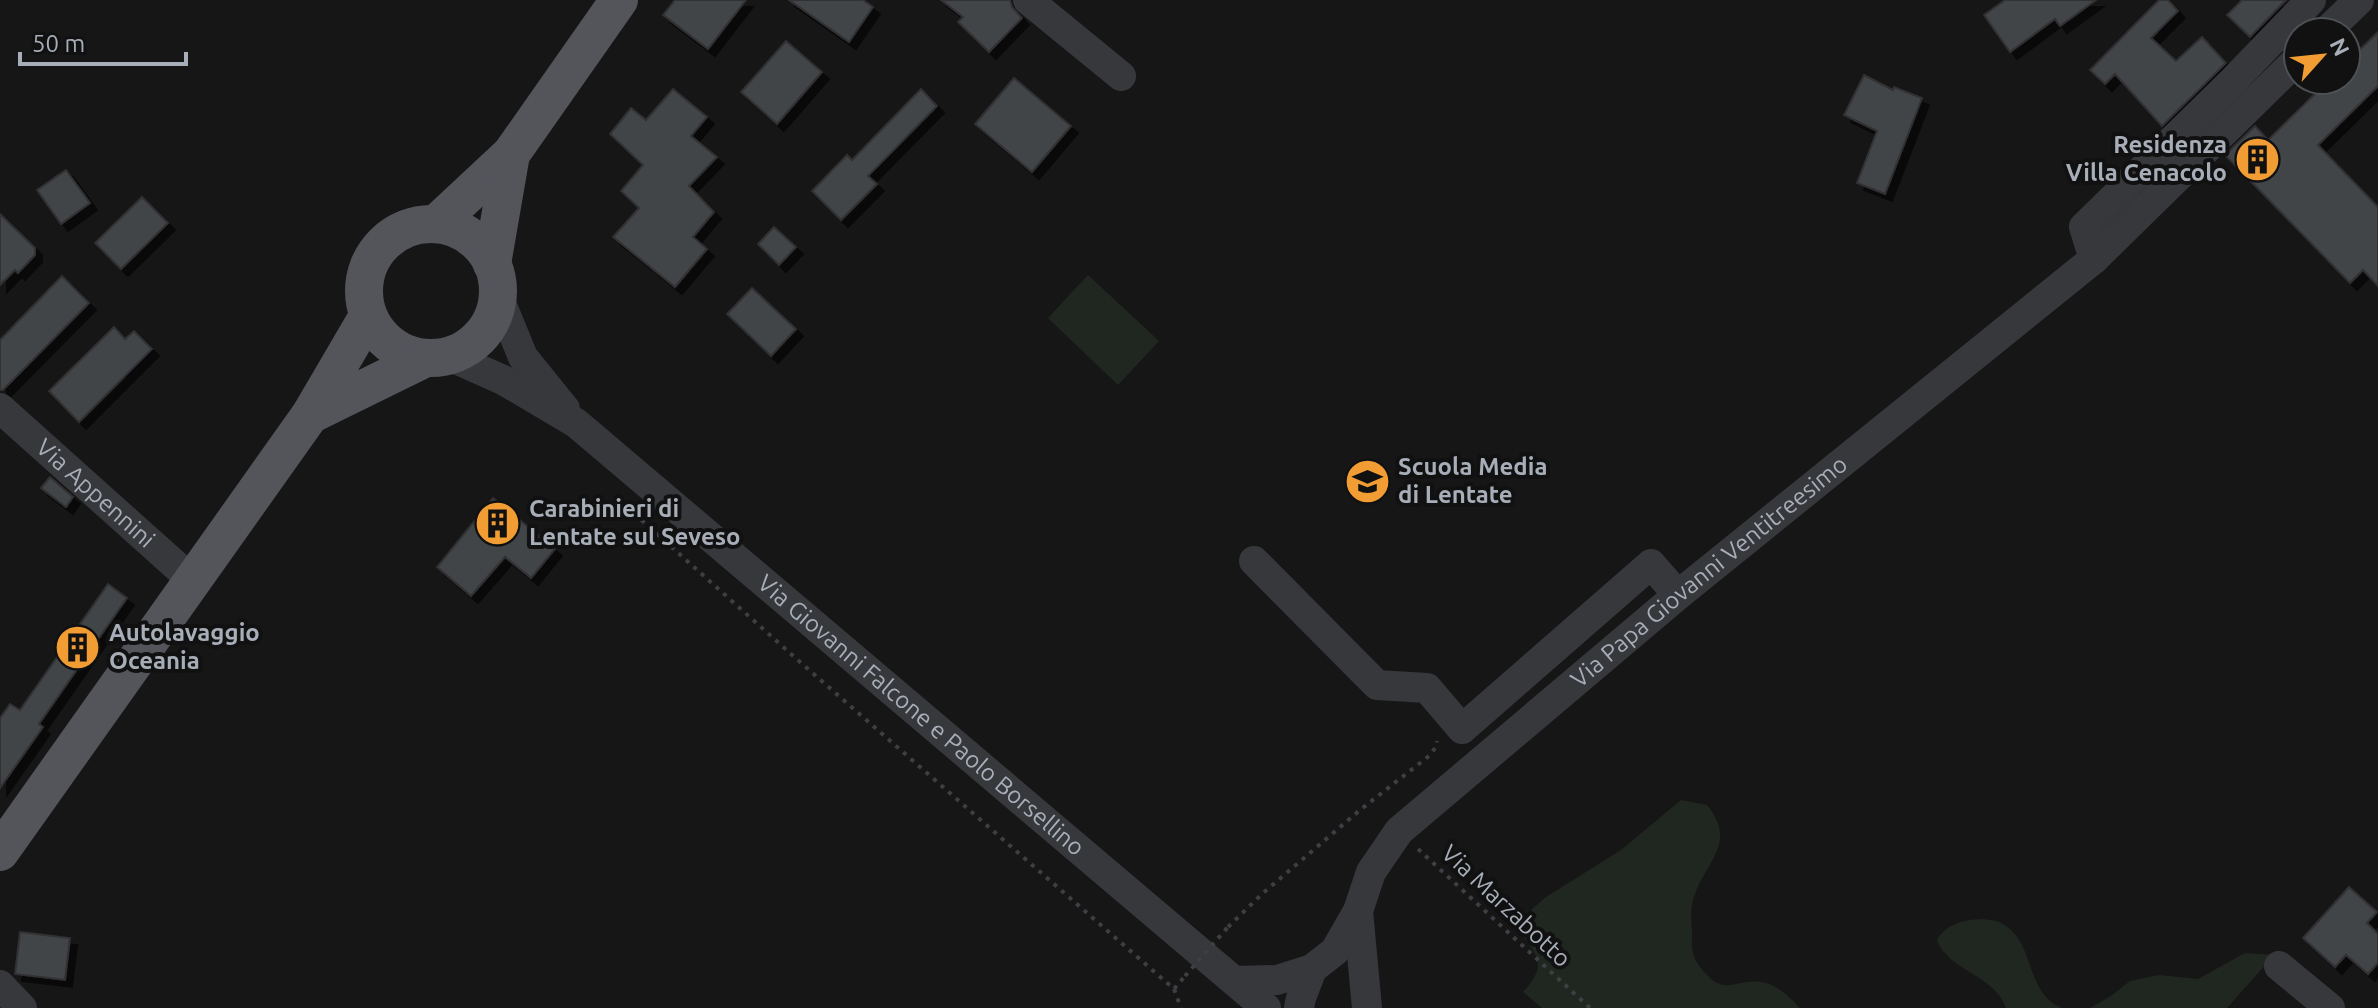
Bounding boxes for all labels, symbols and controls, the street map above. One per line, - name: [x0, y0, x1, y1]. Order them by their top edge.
- scale bar: [20, 16, 186, 66]
- north arrow: [2282, 16, 2362, 96]
- text: 50 m: [32, 30, 85, 57]
- text: N: [2325, 34, 2355, 60]
- place label: Residenza Villa Cenacolo: [2066, 131, 2227, 186]
- building icon: Residenza Villa Cenacolo: [2234, 135, 2282, 183]
- street label: Via Appennini: [31, 433, 160, 553]
- street label: Via Papa Giovanni Ventitreesimo: [1565, 450, 1852, 693]
- place label: Scuola Media di Lentate: [1398, 453, 1547, 508]
- school or university icon: Scuola Media di Lentate: [1343, 457, 1391, 505]
- place label: Carabinieri di Lentate sul Seveso: [529, 495, 741, 550]
- building icon: Carabinieri di Lentate sul Seveso: [474, 499, 522, 547]
- street label: Via Giovanni Falcone e Paolo Borsellino: [752, 569, 1090, 861]
- place label: Autolavaggio Oceania: [109, 619, 260, 674]
- building icon: Autolavaggio Oceania: [54, 623, 102, 671]
- street label: Via Marzabotto: [1436, 839, 1576, 972]

